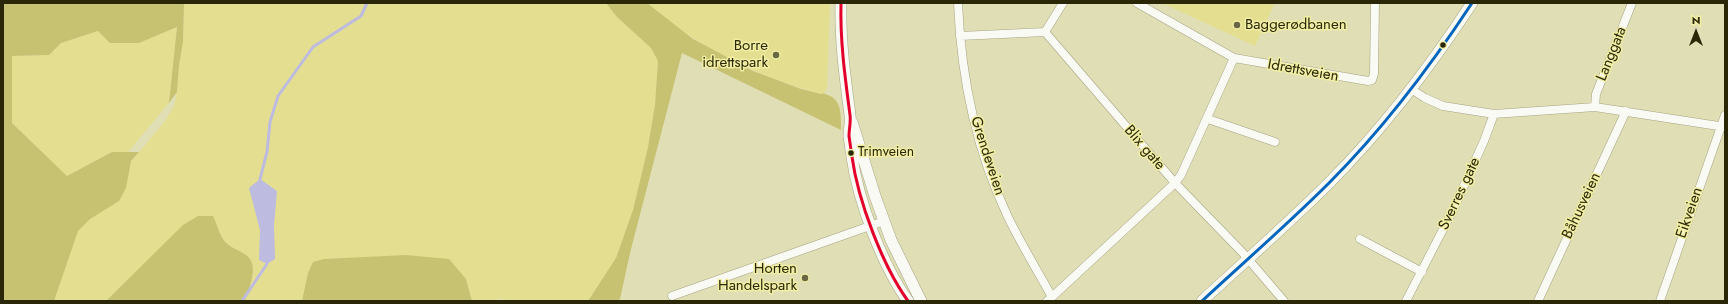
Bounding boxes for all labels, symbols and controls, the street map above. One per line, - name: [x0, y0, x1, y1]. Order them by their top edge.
- north arrow: [1676, 12, 1716, 52]
- text: N: [1692, 12, 1700, 28]
- place label: Baggerødbanen: [1245, 16, 1347, 34]
- marker: Baggerødbanen: [1232, 20, 1242, 30]
- street label: Langgata: [1593, 24, 1631, 84]
- place label: Borre idrettspark: [702, 37, 768, 72]
- unlabelled marker: [1438, 40, 1448, 50]
- marker: Borre idrettspark: [771, 50, 781, 60]
- street label: Idrettsveien: [1266, 56, 1340, 86]
- street label: Grendeveien: [966, 114, 1008, 198]
- street label: Blix gate: [1120, 122, 1168, 174]
- place label: Trimveien: [858, 145, 914, 161]
- marker: Trimveien: [846, 148, 856, 158]
- street label: Sverres gate: [1435, 155, 1485, 233]
- street label: Båhusveien: [1559, 170, 1605, 242]
- street label: Eikveien: [1673, 185, 1707, 241]
- place label: Horten Handelspark: [718, 260, 797, 295]
- marker: Horten Handelspark: [800, 273, 810, 283]

